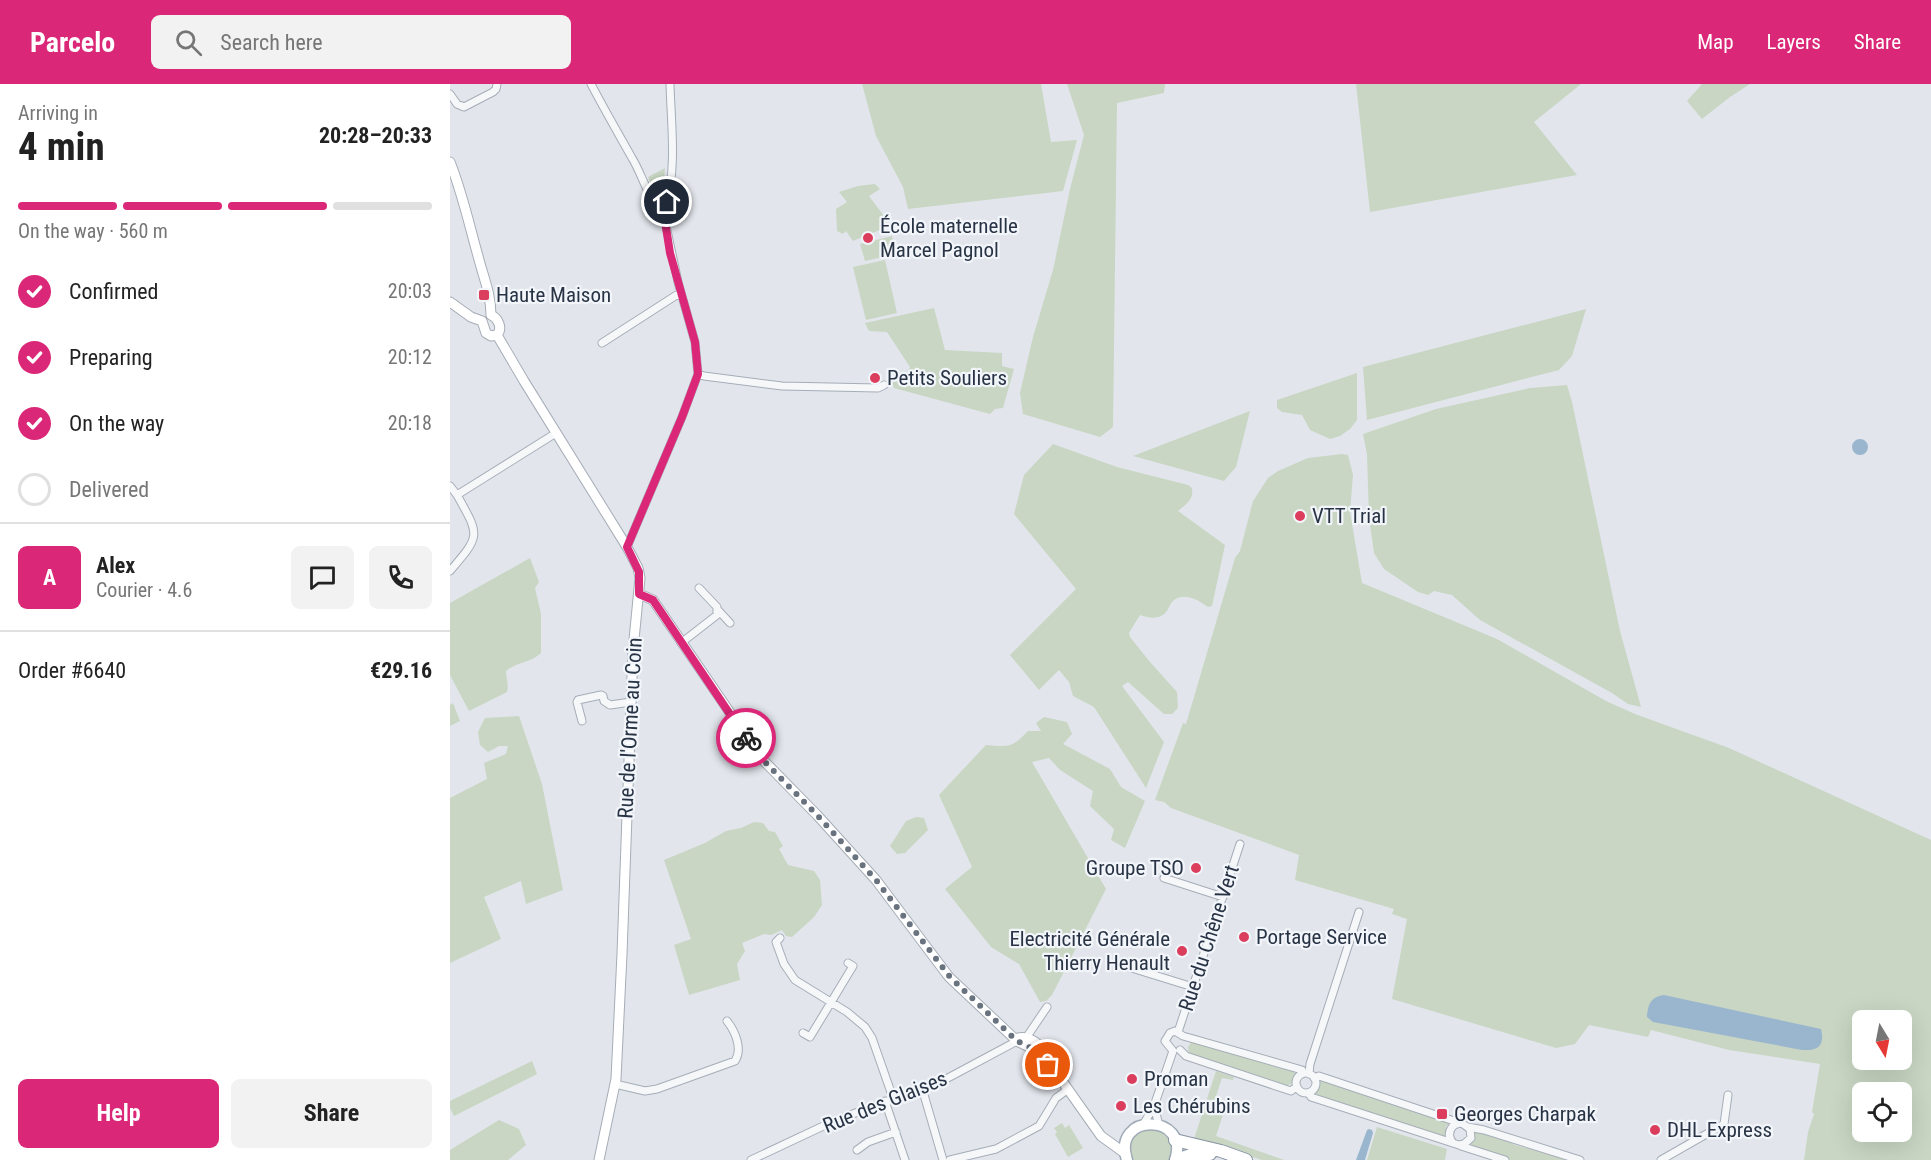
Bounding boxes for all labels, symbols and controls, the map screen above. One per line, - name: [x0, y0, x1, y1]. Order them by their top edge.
- search box: [151, 15, 571, 69]
- text: Parcelo: [30, 26, 115, 59]
- icon: search: [172, 26, 205, 59]
- text: Search here: [220, 30, 323, 55]
- text: Map: [1697, 30, 1734, 54]
- text: Layers: [1767, 30, 1821, 54]
- text: Share: [1854, 30, 1901, 54]
- text: Arriving in: [18, 101, 98, 125]
- text: 20:28–20:33: [319, 123, 432, 148]
- text: 4 min: [18, 124, 105, 170]
- pin: [641, 176, 692, 227]
- icon: home: [650, 185, 683, 218]
- place label: École maternelle Marcel Pagnol: [880, 214, 1018, 262]
- text: On the way · 560 m: [18, 219, 168, 243]
- marker: École maternelle Marcel Pagnol: [861, 231, 875, 245]
- icon: check: [18, 275, 51, 308]
- text: Confirmed: [69, 279, 158, 304]
- text: 20:03: [388, 279, 432, 303]
- place label: Haute Maison: [496, 283, 611, 307]
- marker: Haute Maison: [477, 288, 491, 302]
- icon: check: [18, 341, 51, 374]
- text: Preparing: [69, 345, 153, 370]
- text: 20:12: [388, 345, 432, 369]
- place label: Petits Souliers: [887, 366, 1007, 390]
- marker: Petits Souliers: [868, 371, 882, 385]
- icon: check: [18, 407, 51, 440]
- text: On the way: [69, 411, 164, 436]
- text: 20:18: [388, 411, 432, 435]
- text: Delivered: [69, 477, 149, 502]
- place label: VTT Trial: [1312, 504, 1386, 528]
- marker: VTT Trial: [1293, 509, 1307, 523]
- button: chat: [291, 546, 354, 609]
- button: phone: [369, 546, 432, 609]
- text: Alex: [96, 553, 135, 578]
- text: A: [43, 565, 56, 590]
- text: Courier · 4.6: [96, 578, 192, 602]
- street label: Rue de l'Orme au Coin: [613, 637, 647, 819]
- text: Order #6640: [18, 658, 126, 683]
- text: €29.16: [370, 658, 432, 683]
- courier: [716, 708, 776, 768]
- icon: bike: [730, 722, 763, 755]
- place label: Groupe TSO: [1086, 856, 1184, 880]
- marker: Groupe TSO: [1189, 861, 1203, 875]
- street label: Rue du Chêne Vert: [1174, 862, 1244, 1014]
- place label: Portage Service: [1256, 925, 1387, 949]
- place label: Electricité Générale Thierry Henault: [1009, 927, 1170, 975]
- marker: Portage Service: [1237, 930, 1251, 944]
- marker: Electricité Générale Thierry Henault: [1175, 944, 1189, 958]
- north arrow: [1852, 1010, 1912, 1070]
- map controls: [1852, 1010, 1912, 1142]
- pin: [1022, 1039, 1073, 1090]
- icon: bag: [1031, 1048, 1064, 1081]
- street label: Rue des Glaises: [819, 1066, 951, 1138]
- place label: Proman: [1144, 1067, 1208, 1091]
- marker: Proman: [1125, 1072, 1139, 1086]
- button: Help: [18, 1079, 219, 1148]
- button: Share: [231, 1079, 432, 1148]
- button: locate: [1852, 1082, 1912, 1142]
- place label: Les Chérubins: [1133, 1094, 1251, 1118]
- marker: Les Chérubins: [1114, 1099, 1128, 1113]
- place label: Georges Charpak: [1454, 1102, 1597, 1126]
- marker: Georges Charpak: [1435, 1107, 1449, 1121]
- place label: DHL Express: [1667, 1118, 1772, 1142]
- marker: DHL Express: [1648, 1123, 1662, 1137]

